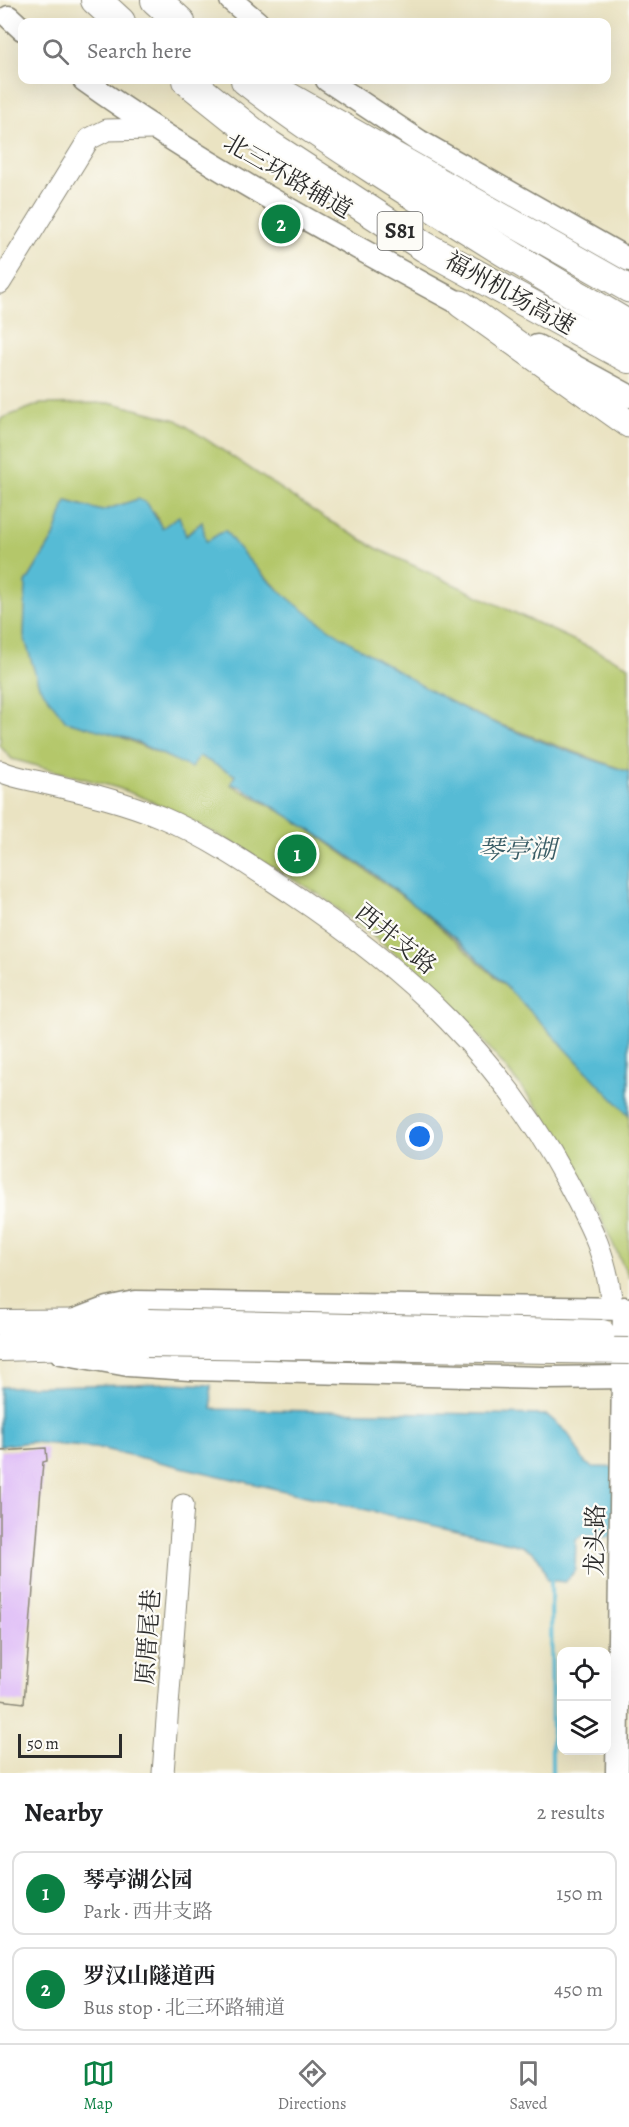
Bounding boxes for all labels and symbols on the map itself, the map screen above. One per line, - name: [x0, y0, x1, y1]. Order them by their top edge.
- street label: 北三环路辅道: [218, 126, 358, 226]
- pin: 2: [262, 202, 300, 246]
- road number: S81: [378, 212, 422, 250]
- street label: 福州机场高速: [439, 244, 581, 342]
- pin: 1: [278, 832, 316, 876]
- water label: 琴亭湖: [478, 832, 560, 867]
- street label: 西井支路: [349, 896, 443, 982]
- your location: [405, 1122, 434, 1151]
- street label: 龙头路: [578, 1504, 612, 1576]
- street label: 原厝尾巷: [129, 1588, 167, 1686]
- scale bar: [18, 1731, 122, 1758]

